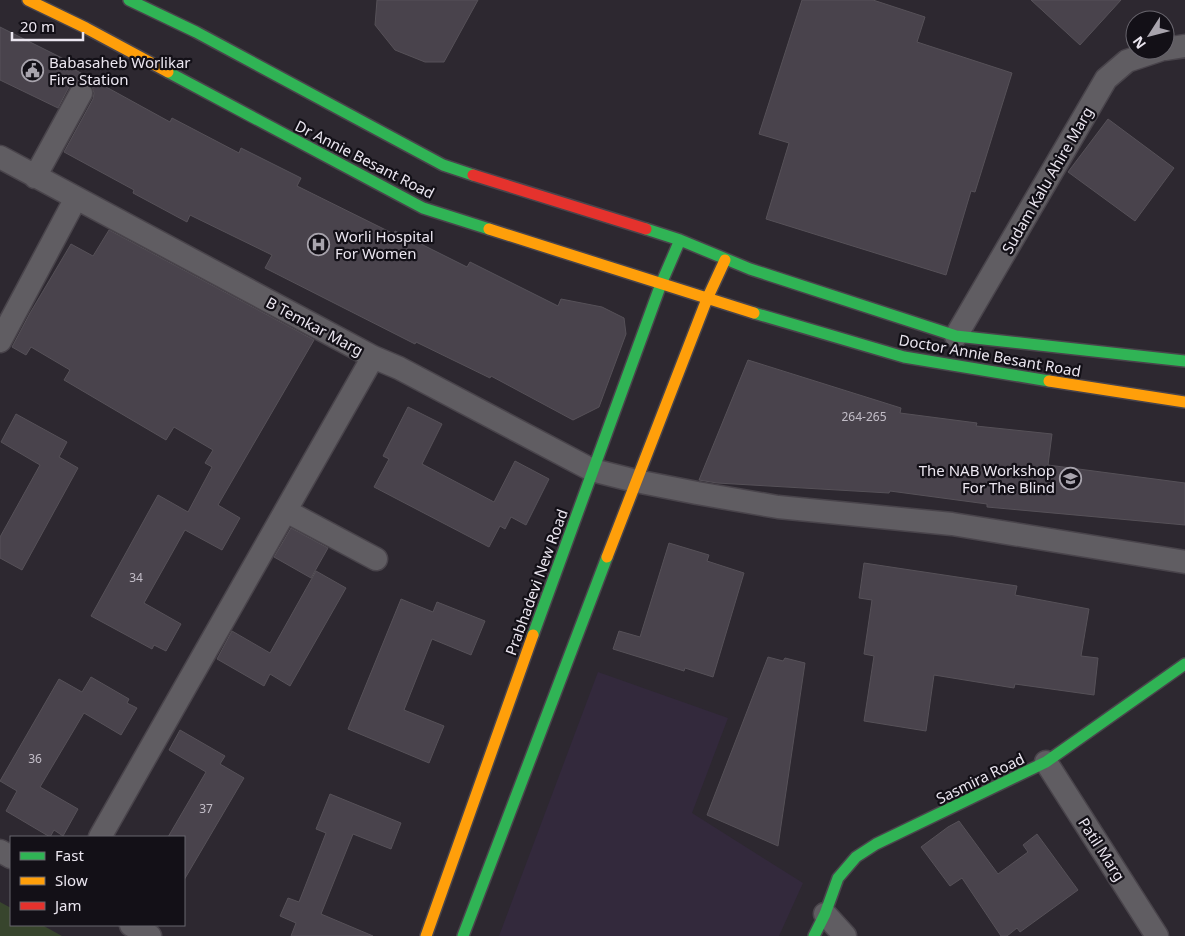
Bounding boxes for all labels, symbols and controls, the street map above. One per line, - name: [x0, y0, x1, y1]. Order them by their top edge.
- scale bar: [12, 10, 84, 42]
- north arrow: [1125, 10, 1175, 60]
- text: 20 m: [20, 16, 55, 36]
- text: N: [1128, 33, 1150, 53]
- place label: Babasaheb Worlikar Fire Station: [49, 52, 191, 89]
- public building icon: Babasaheb Worlikar Fire Station: [21, 59, 45, 83]
- street label: Sudam Kalu Ahire Marg: [997, 103, 1097, 257]
- street label: Dr Annie Besant Road: [292, 115, 438, 203]
- place label: Worli Hospital For Women: [335, 226, 434, 263]
- hospital icon: Worli Hospital For Women: [307, 233, 331, 257]
- street label: B Temkar Marg: [263, 292, 367, 360]
- street label: Doctor Annie Besant Road: [897, 329, 1083, 381]
- house number: 264-265: [841, 408, 887, 425]
- place label: The NAB Workshop For The Blind: [919, 460, 1055, 497]
- school or university icon: The NAB Workshop For The Blind: [1059, 467, 1083, 491]
- street label: Prabhadevi New Road: [500, 506, 572, 658]
- house number: 34: [129, 569, 143, 586]
- street label: Sasmira Road: [932, 748, 1028, 808]
- house number: 36: [28, 750, 42, 767]
- house number: 37: [199, 800, 213, 817]
- street label: Patil Marg: [1074, 813, 1130, 885]
- legend: [10, 836, 185, 926]
- text: Fast: [55, 845, 84, 865]
- text: Slow: [55, 870, 88, 890]
- text: Jam: [53, 895, 82, 915]

